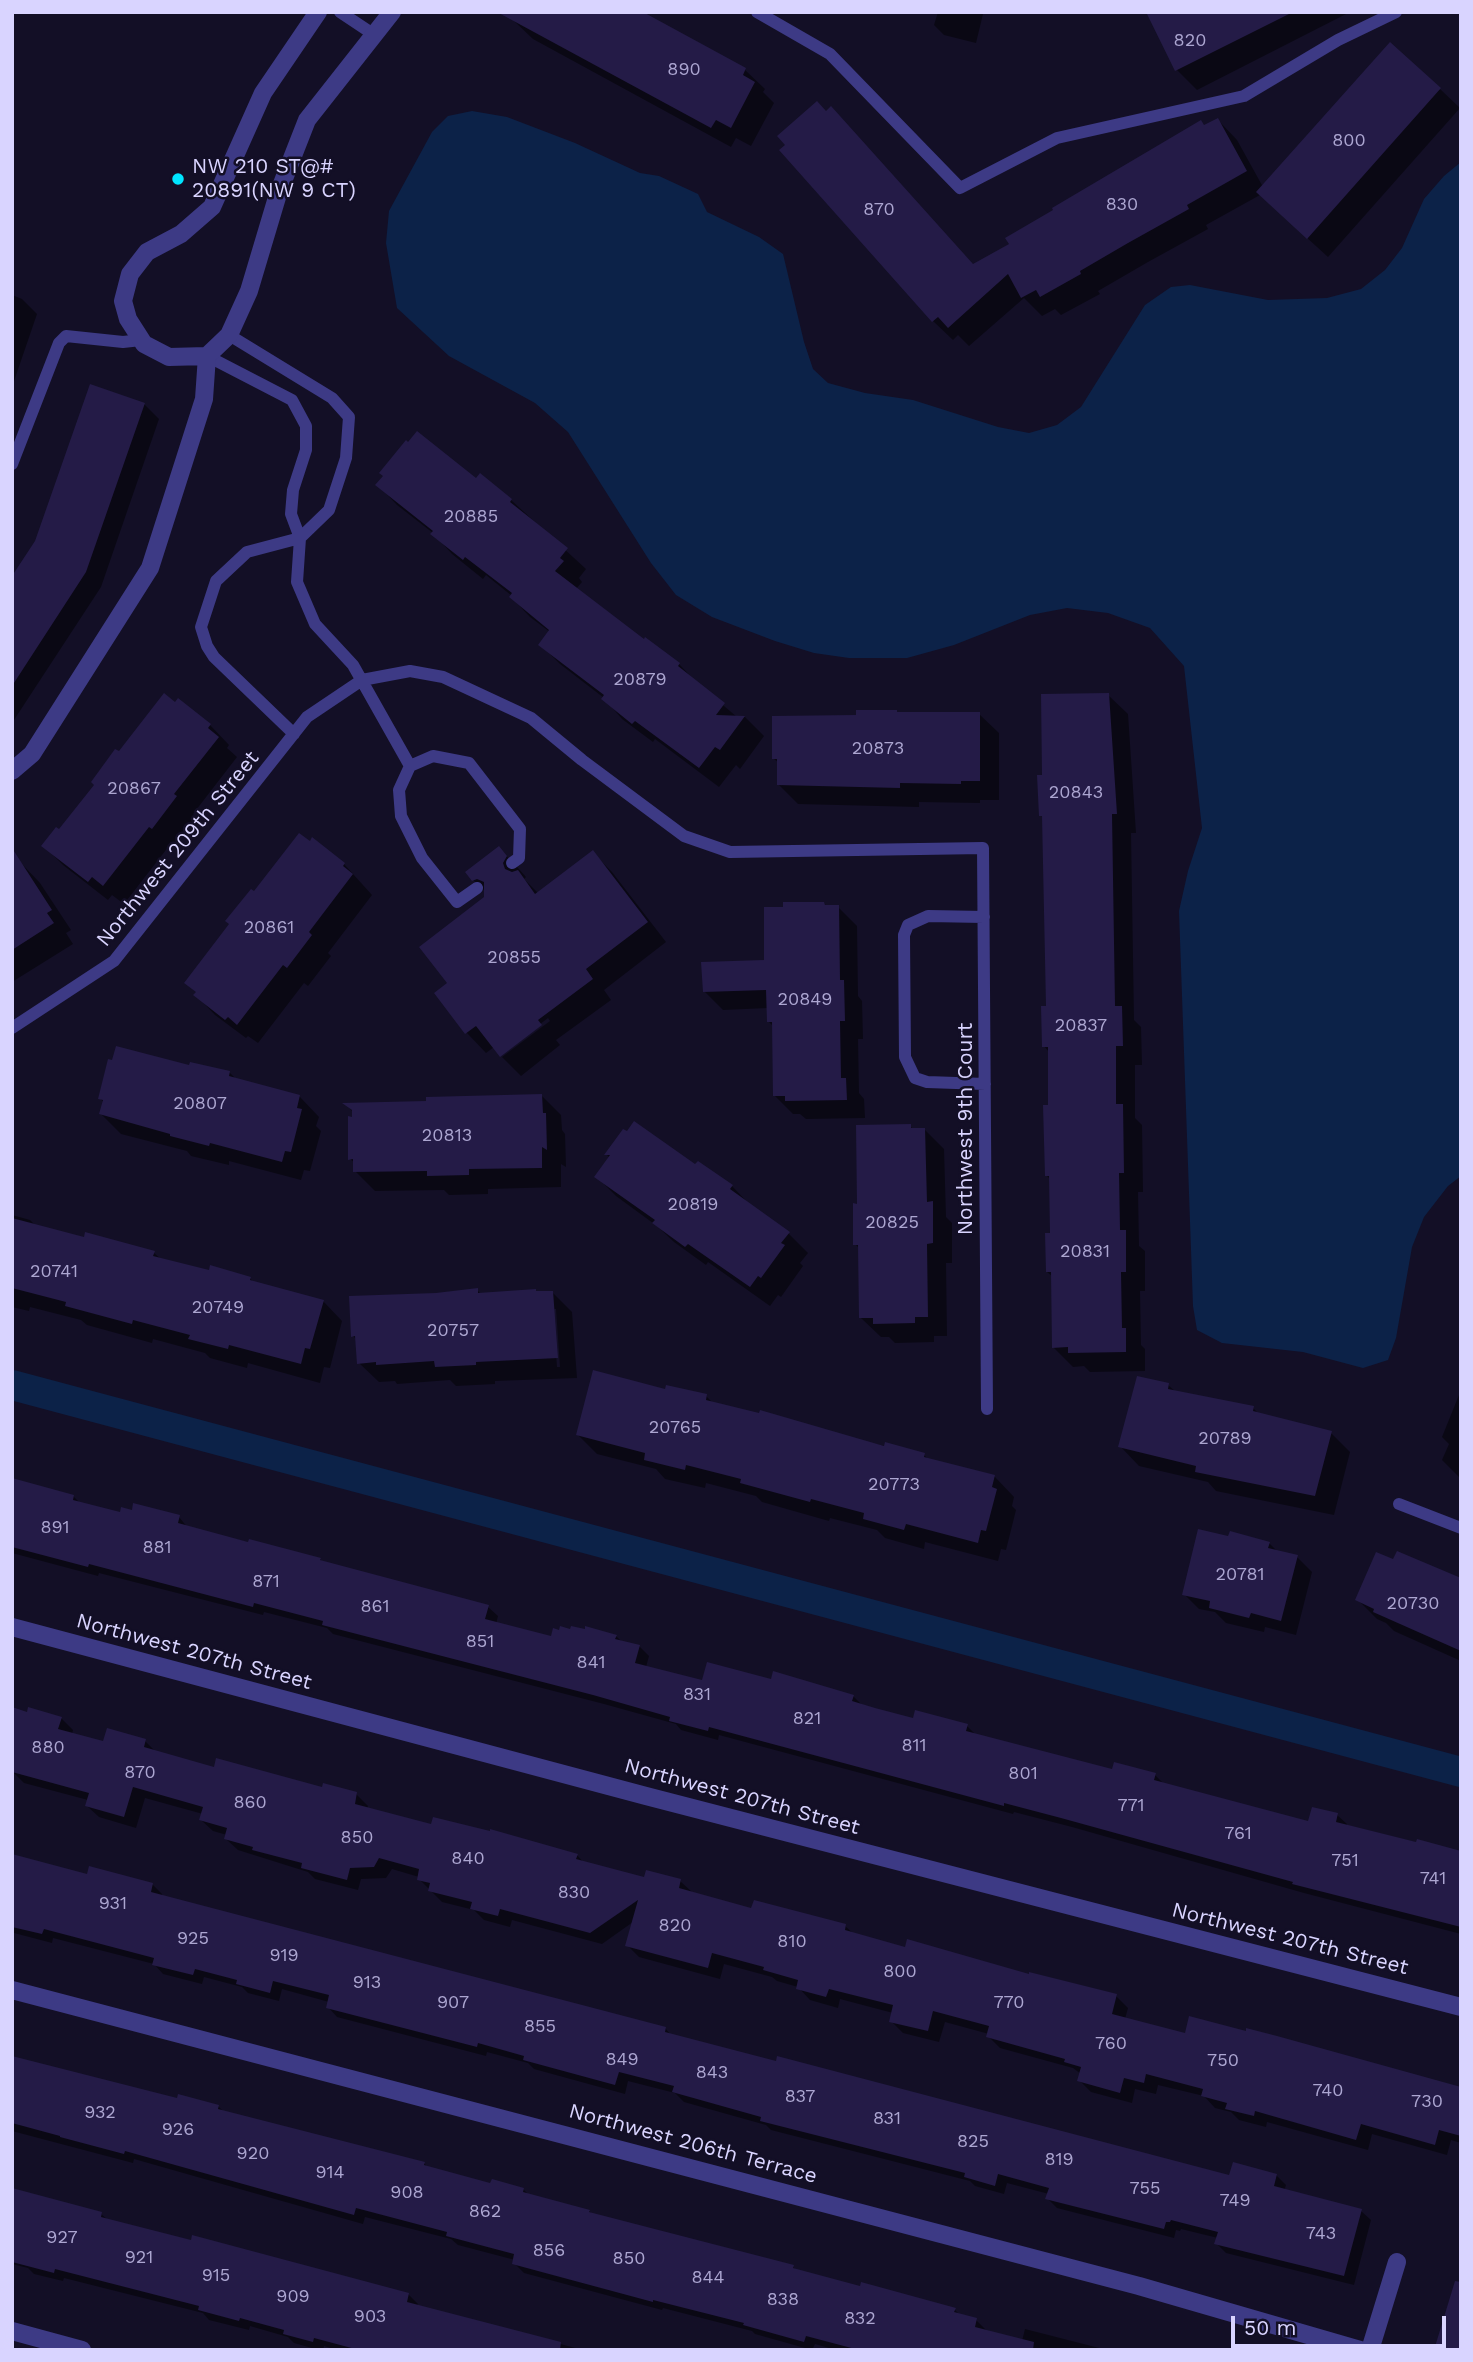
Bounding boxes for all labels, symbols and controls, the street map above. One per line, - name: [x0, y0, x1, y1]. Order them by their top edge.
- house number: 820: [1174, 30, 1206, 52]
- house number: 890: [667, 59, 701, 81]
- house number: 800: [1332, 130, 1366, 152]
- place label: NW 210 ST@# 20891(NW 9 CT): [192, 154, 356, 204]
- marker: NW 210 ST@# 20891(NW 9 CT): [170, 171, 186, 187]
- house number: 830: [1106, 194, 1138, 216]
- house number: 870: [863, 199, 895, 221]
- house number: 20885: [444, 506, 498, 528]
- house number: 20879: [613, 669, 667, 691]
- house number: 20873: [852, 738, 904, 760]
- street label: Northwest 209th Street: [91, 746, 265, 952]
- house number: 20867: [107, 778, 161, 800]
- house number: 20843: [1049, 782, 1103, 804]
- house number: 20861: [244, 917, 294, 939]
- house number: 20855: [487, 947, 541, 969]
- house number: 20849: [778, 989, 832, 1011]
- house number: 20837: [1055, 1015, 1107, 1037]
- street label: Northwest 9th Court: [953, 1023, 979, 1235]
- house number: 20807: [173, 1093, 227, 1115]
- house number: 20813: [422, 1125, 472, 1147]
- house number: 20819: [668, 1194, 718, 1216]
- house number: 20825: [865, 1212, 919, 1234]
- house number: 20831: [1060, 1241, 1110, 1263]
- house number: 20741: [30, 1261, 78, 1283]
- house number: 20749: [192, 1297, 244, 1319]
- house number: 20757: [427, 1320, 479, 1342]
- house number: 20765: [649, 1417, 701, 1439]
- house number: 20789: [1198, 1428, 1252, 1450]
- house number: 20773: [868, 1474, 920, 1496]
- house number: 891: [40, 1517, 70, 1539]
- house number: 881: [142, 1537, 172, 1559]
- house number: 20781: [1215, 1564, 1265, 1586]
- house number: 871: [252, 1571, 280, 1593]
- house number: 20730: [1386, 1593, 1440, 1615]
- house number: 861: [360, 1596, 390, 1618]
- street label: Northwest 207th Street: [74, 1608, 314, 1696]
- house number: 851: [466, 1631, 494, 1653]
- house number: 841: [577, 1652, 605, 1674]
- house number: 831: [683, 1684, 711, 1706]
- house number: 821: [793, 1708, 821, 1730]
- house number: 811: [901, 1735, 927, 1757]
- house number: 880: [31, 1737, 65, 1759]
- street label: Northwest 207th Street: [622, 1753, 862, 1841]
- house number: 870: [124, 1762, 156, 1784]
- house number: 801: [1008, 1763, 1038, 1785]
- house number: 860: [233, 1792, 267, 1814]
- house number: 771: [1117, 1795, 1145, 1817]
- house number: 761: [1224, 1823, 1252, 1845]
- house number: 850: [341, 1827, 373, 1849]
- house number: 840: [451, 1848, 485, 1870]
- house number: 751: [1331, 1850, 1359, 1872]
- house number: 741: [1420, 1868, 1446, 1890]
- house number: 830: [558, 1882, 590, 1904]
- house number: 931: [99, 1893, 127, 1915]
- street label: Northwest 207th Street: [1169, 1897, 1411, 1981]
- house number: 820: [659, 1915, 691, 1937]
- house number: 925: [177, 1928, 209, 1950]
- house number: 810: [777, 1931, 807, 1953]
- house number: 919: [269, 1945, 299, 1967]
- house number: 800: [883, 1961, 917, 1983]
- house number: 913: [353, 1972, 381, 1994]
- house number: 907: [437, 1992, 469, 2014]
- house number: 770: [993, 1992, 1025, 2014]
- house number: 855: [524, 2016, 556, 2038]
- house number: 760: [1095, 2033, 1127, 2055]
- house number: 849: [605, 2049, 639, 2071]
- house number: 750: [1207, 2050, 1239, 2072]
- house number: 843: [696, 2062, 728, 2084]
- house number: 740: [1312, 2080, 1344, 2102]
- house number: 837: [785, 2086, 815, 2108]
- house number: 730: [1411, 2091, 1443, 2113]
- street label: Northwest 206th Terrace: [566, 2099, 820, 2189]
- house number: 932: [84, 2102, 116, 2124]
- house number: 831: [873, 2108, 901, 2130]
- house number: 926: [162, 2119, 194, 2141]
- house number: 825: [957, 2131, 989, 2153]
- house number: 920: [237, 2143, 269, 2165]
- house number: 819: [1044, 2149, 1074, 2171]
- house number: 914: [315, 2162, 345, 2184]
- house number: 755: [1129, 2178, 1161, 2200]
- house number: 908: [390, 2182, 424, 2204]
- house number: 749: [1220, 2190, 1250, 2212]
- house number: 862: [469, 2201, 501, 2223]
- house number: 743: [1306, 2223, 1336, 2245]
- house number: 927: [46, 2227, 78, 2249]
- house number: 856: [533, 2240, 565, 2262]
- house number: 921: [125, 2247, 153, 2269]
- house number: 850: [613, 2248, 645, 2270]
- house number: 915: [202, 2265, 230, 2287]
- house number: 844: [691, 2267, 725, 2289]
- house number: 909: [276, 2286, 310, 2308]
- house number: 838: [767, 2289, 799, 2311]
- scale bar: [1235, 2302, 1450, 2346]
- house number: 903: [354, 2306, 386, 2328]
- house number: 832: [844, 2308, 876, 2330]
- text: 50 m: [1244, 2315, 1296, 2340]

